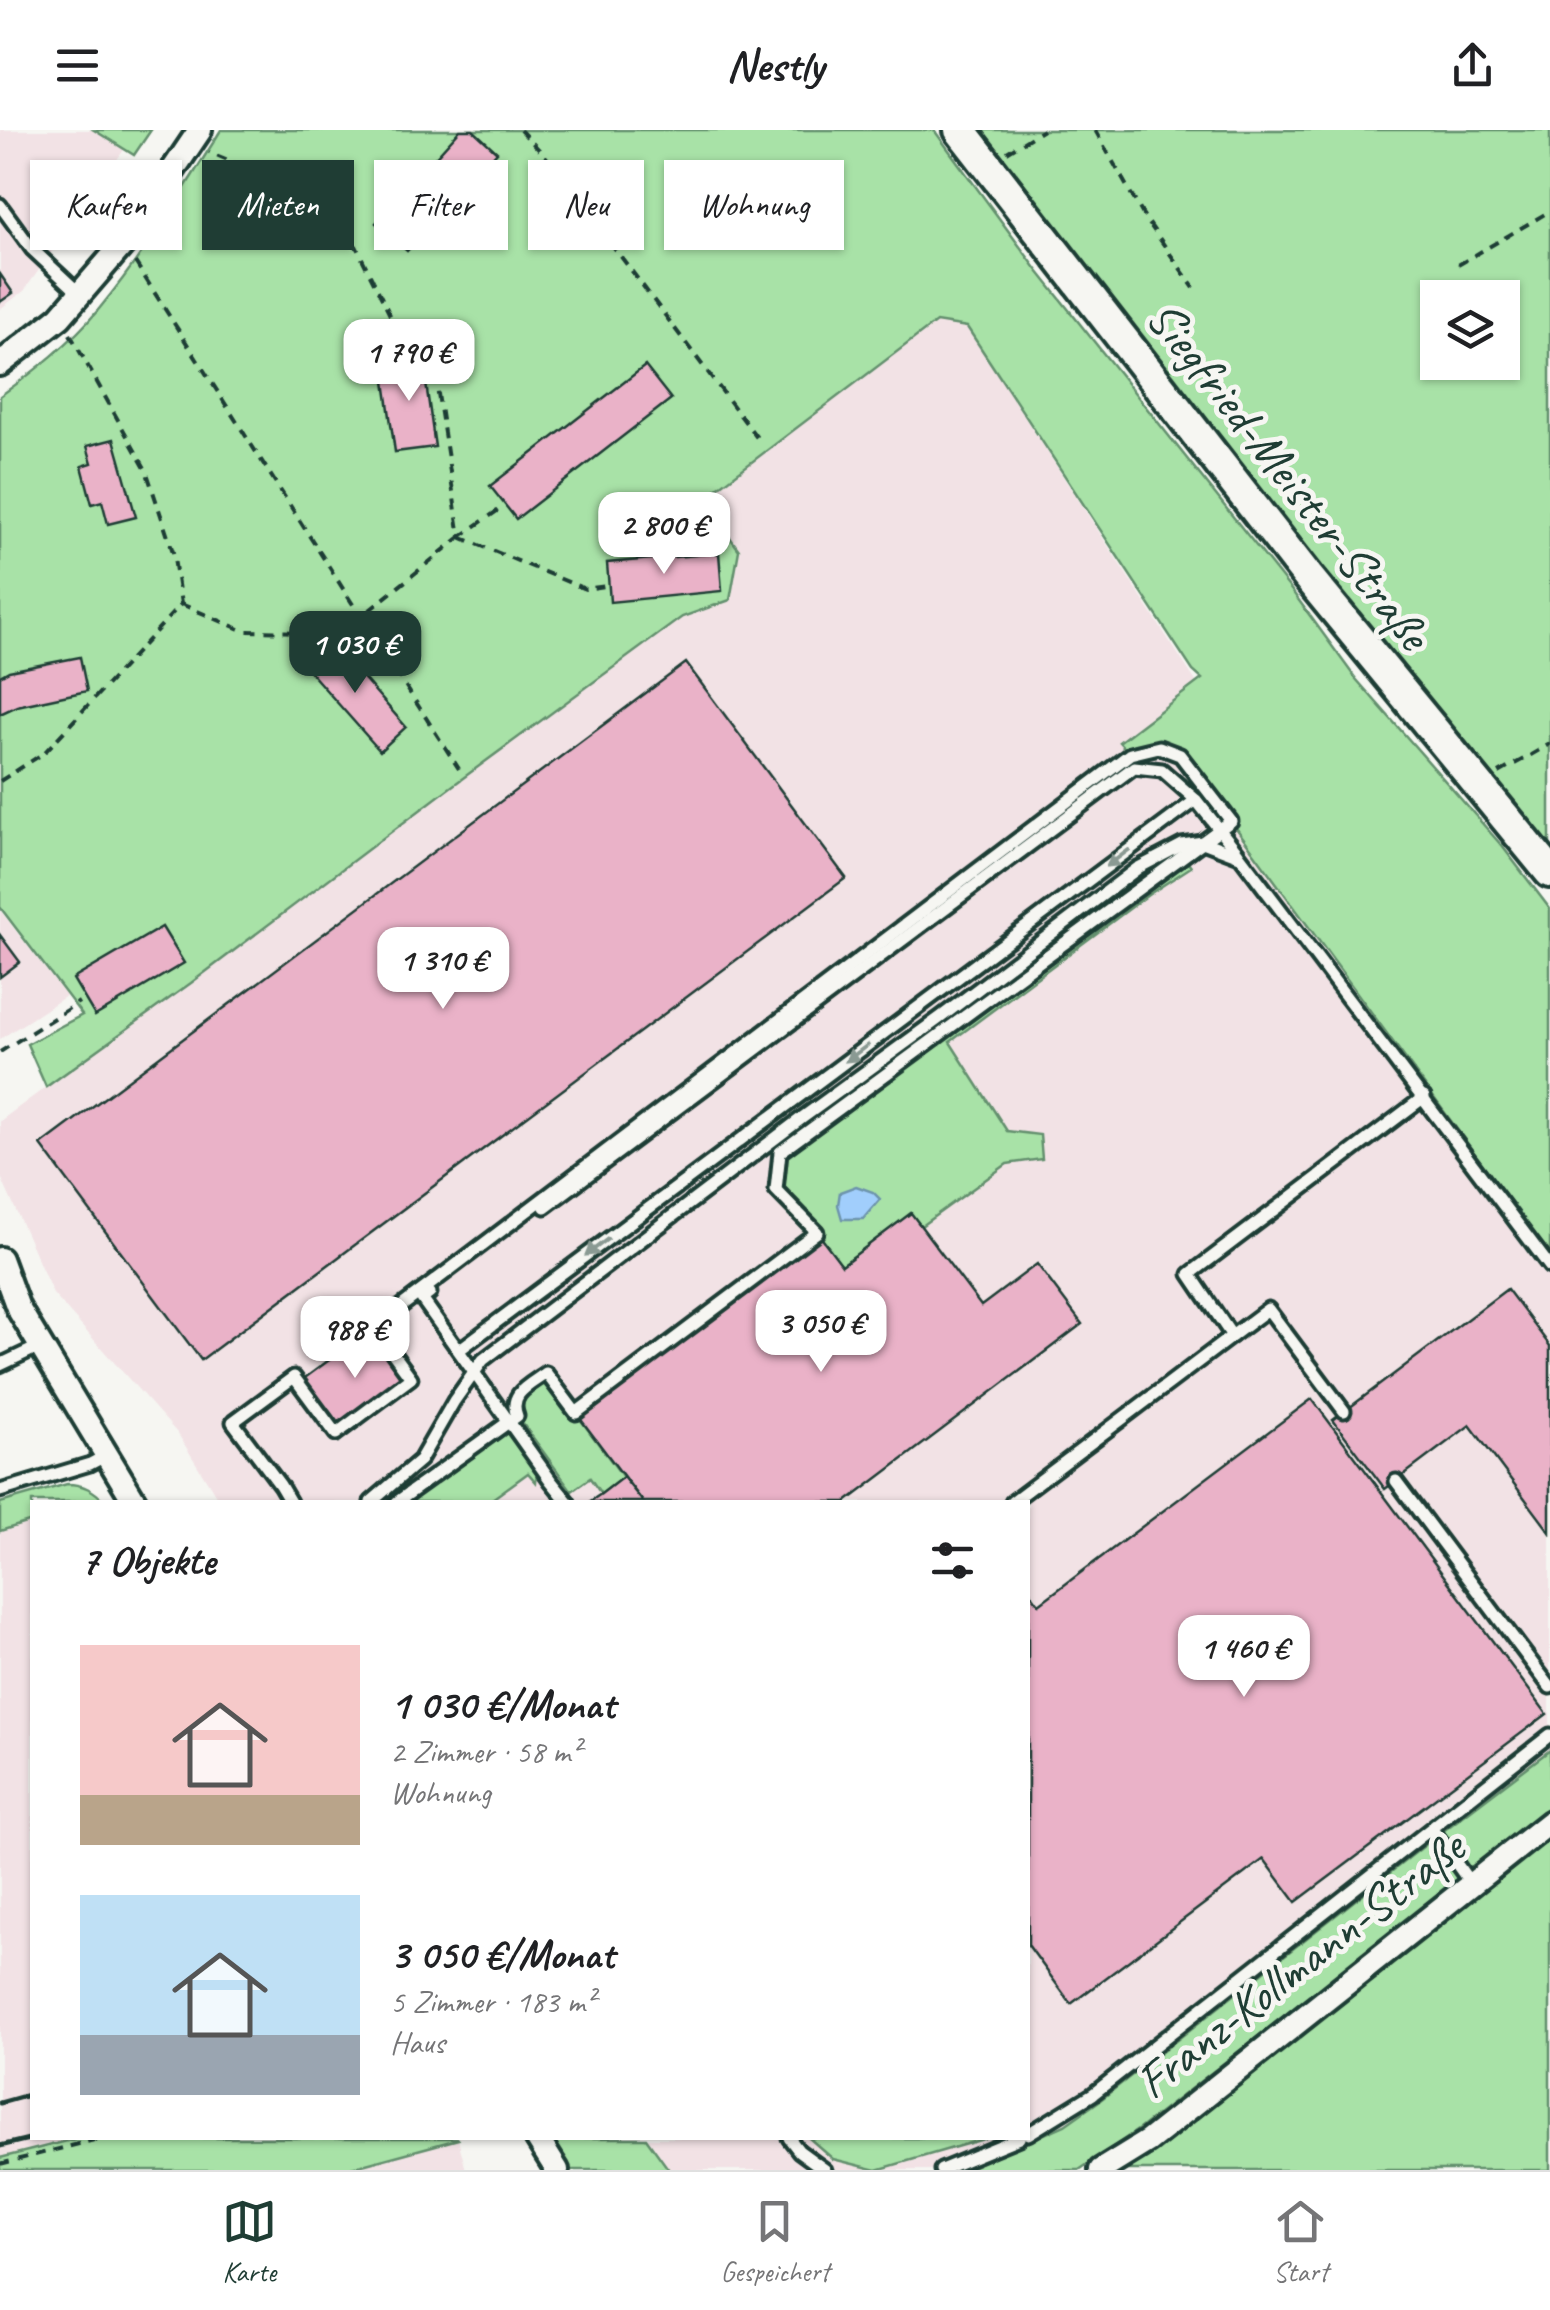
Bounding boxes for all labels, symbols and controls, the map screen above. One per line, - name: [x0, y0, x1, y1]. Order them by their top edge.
- text: Nestly: [726, 37, 824, 94]
- icon: menu: [50, 38, 105, 93]
- icon: share: [1445, 38, 1500, 93]
- chip: Kaufen: [30, 160, 182, 250]
- chip: Mieten: [202, 160, 354, 250]
- chip: Filter: [374, 160, 508, 250]
- chip: Neu: [528, 160, 644, 250]
- chip: Wohnung: [664, 160, 844, 250]
- map controls: [1420, 280, 1520, 380]
- button: layers: [1420, 280, 1520, 380]
- street label: Siegfried-Meister-Straße: [1133, 288, 1447, 665]
- pin: 1 790 €: [317, 319, 501, 404]
- text: 1 790 €: [366, 331, 452, 372]
- pin: 2 800 €: [572, 492, 756, 577]
- text: 2 800 €: [620, 504, 708, 545]
- pin: 1 030 €: [263, 611, 447, 696]
- text: 1 030 €: [311, 623, 399, 664]
- one-way arrow: [1105, 848, 1131, 868]
- pin: 1 310 €: [351, 927, 535, 1012]
- text: 1 310 €: [399, 939, 487, 980]
- one-way arrow: [844, 1042, 870, 1062]
- one-way arrow: [584, 1237, 610, 1257]
- pin: 3 050 €: [729, 1290, 913, 1375]
- pin: 988 €: [285, 1296, 425, 1381]
- text: 3 050 €: [778, 1302, 864, 1343]
- text: 988 €: [323, 1308, 387, 1349]
- icon: filters: [925, 1533, 980, 1588]
- text: 7 Objekte: [80, 1534, 215, 1587]
- pin: 1 460 €: [1152, 1615, 1336, 1700]
- text: 1 460 €: [1200, 1627, 1288, 1668]
- text: 1 030 €/Monat: [390, 1678, 615, 1731]
- icon: home: [160, 1685, 280, 1805]
- text: 2 Zimmer · 58 m²: [390, 1731, 580, 1772]
- text: Wohnung: [390, 1772, 491, 1813]
- street label: Franz-Kollmann-Straße: [1123, 1814, 1480, 2112]
- text: 3 050 €/Monat: [390, 1928, 614, 1981]
- icon: home: [160, 1935, 280, 2055]
- text: 5 Zimmer · 183 m²: [390, 1981, 595, 2022]
- text: Haus: [390, 2022, 445, 2063]
- tab: Karte: [222, 2194, 277, 2289]
- tab: Gespeichert: [720, 2194, 830, 2289]
- tab: Start: [1273, 2194, 1328, 2289]

